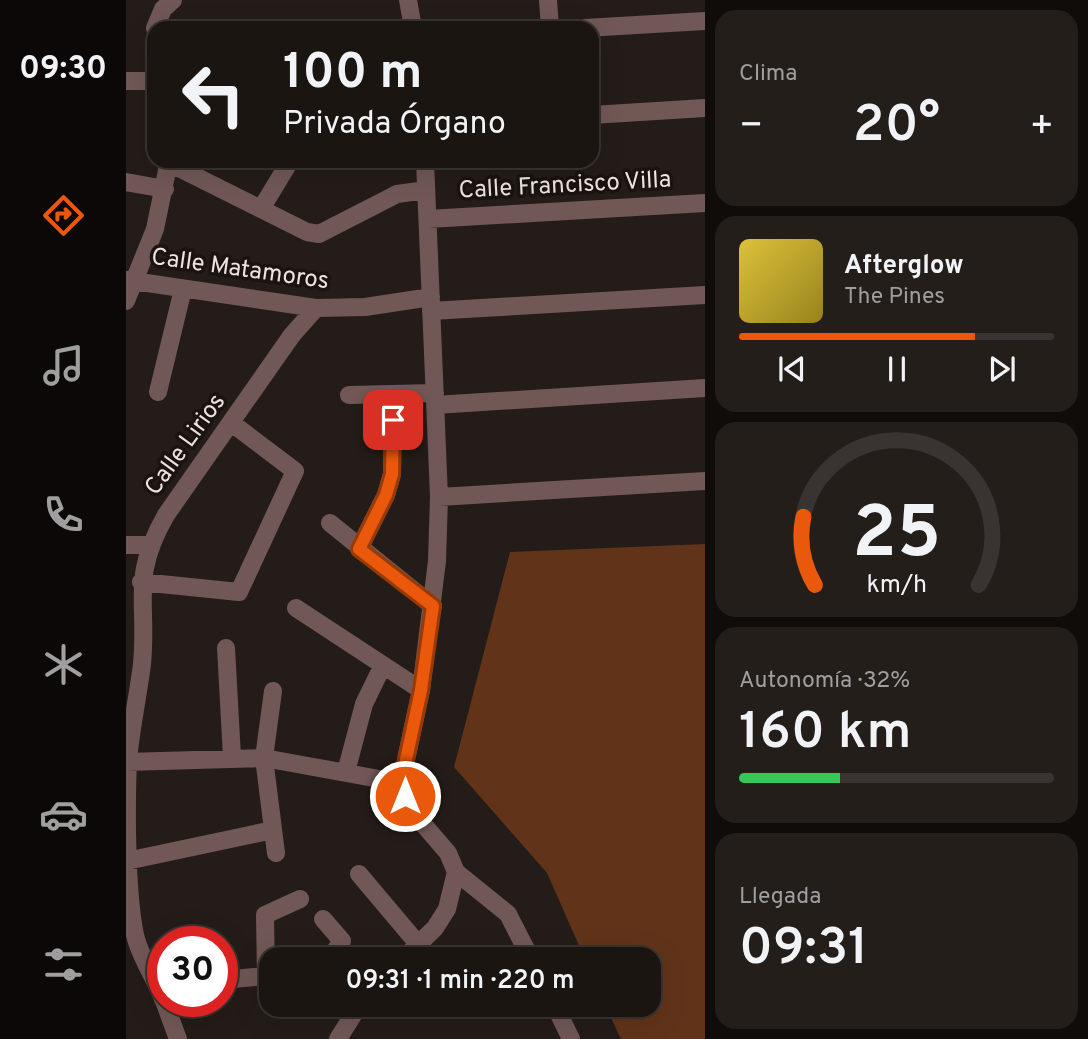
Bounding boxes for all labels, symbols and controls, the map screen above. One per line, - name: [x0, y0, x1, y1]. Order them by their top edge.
- text: 100 m: [283, 44, 422, 106]
- icon: left: [168, 49, 259, 140]
- text: 09:30: [19, 50, 107, 90]
- text: Clima: [739, 60, 797, 89]
- text: 20°: [853, 94, 940, 160]
- text: −: [739, 103, 764, 152]
- text: +: [1029, 103, 1054, 152]
- text: Privada Órgano: [283, 105, 506, 145]
- street label: Calle Francisco Villa: [458, 165, 672, 207]
- icon: directions: [39, 191, 88, 240]
- street label: Calle Matamoros: [149, 243, 331, 297]
- text: Afterglow: [844, 250, 964, 283]
- text: The Pines: [844, 283, 945, 312]
- icon: music: [39, 341, 88, 390]
- icon: previous: [773, 350, 811, 388]
- icon: pause: [878, 350, 916, 388]
- icon: next: [983, 350, 1021, 388]
- street label: Calle Lirios: [139, 388, 233, 502]
- pin: [363, 390, 423, 450]
- icon: arrive: [374, 401, 412, 439]
- icon: phone: [39, 490, 88, 539]
- text: 25: [852, 492, 941, 584]
- text: km/h: [866, 570, 927, 602]
- icon: climate: [39, 640, 88, 689]
- text: Autonomía · 32%: [739, 667, 910, 696]
- text: 160 km: [739, 701, 911, 767]
- position arrow: [368, 759, 442, 833]
- icon: car: [39, 790, 88, 839]
- text: Llegada: [739, 883, 821, 912]
- text: 09:31: [739, 917, 868, 983]
- speed limit sign: 30: [147, 926, 238, 1017]
- icon: filters: [39, 940, 88, 989]
- text: 09:31 · 1 min · 220 m: [345, 965, 575, 998]

